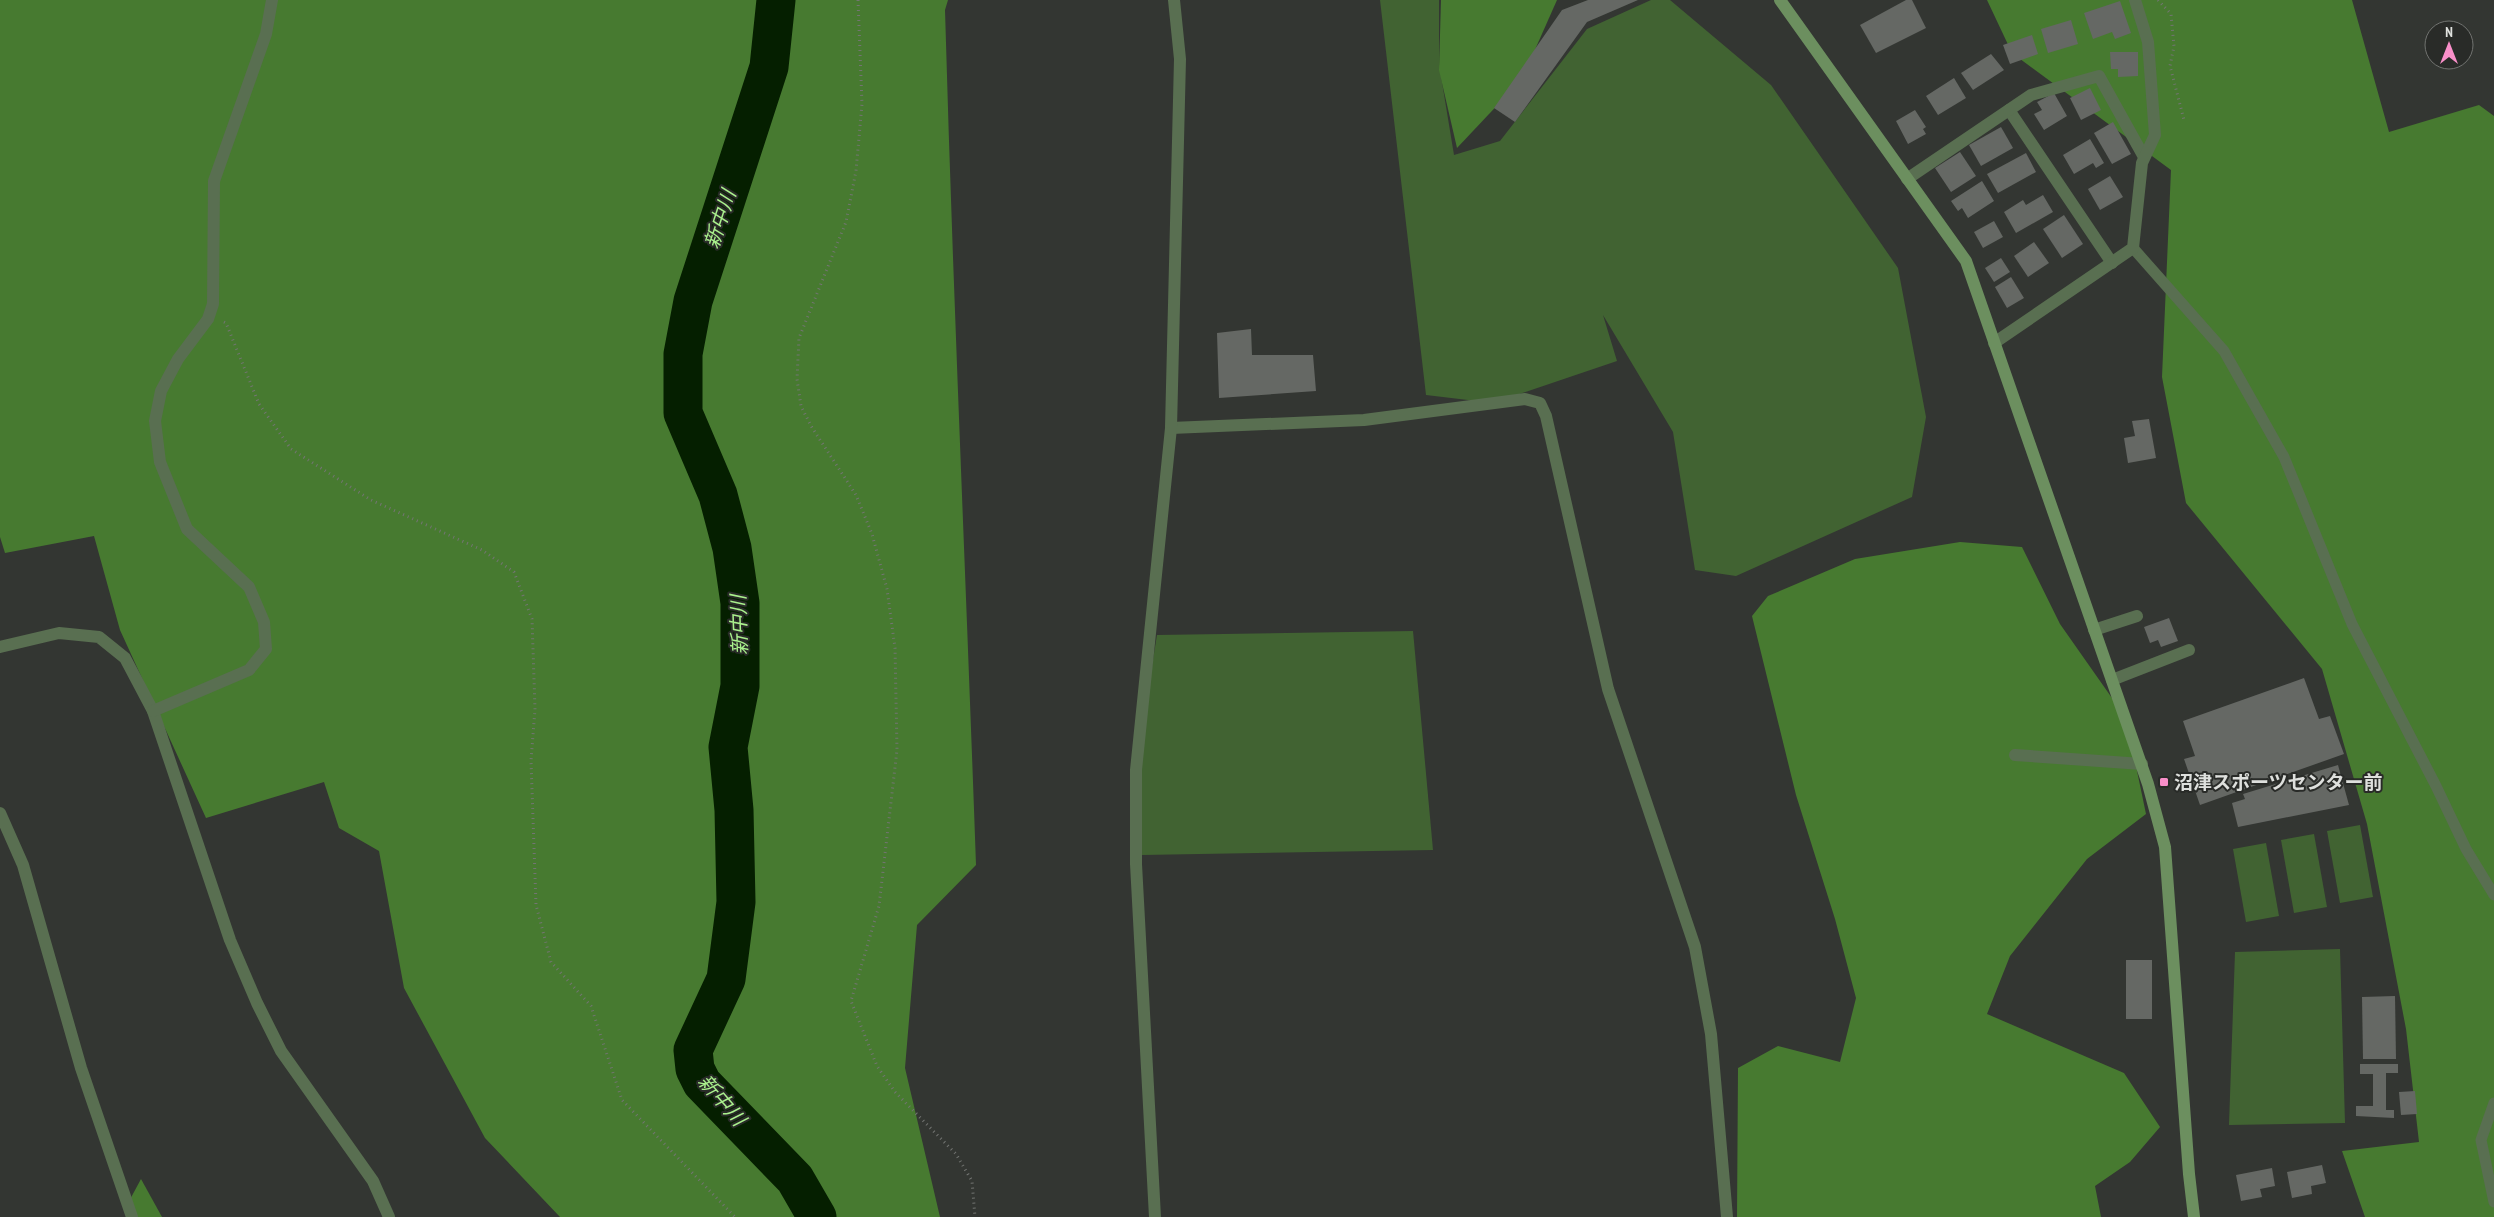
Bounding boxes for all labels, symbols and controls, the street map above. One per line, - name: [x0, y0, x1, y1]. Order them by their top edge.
- north arrow: [2424, 20, 2474, 70]
- text: N: [2445, 23, 2453, 41]
- water label: 新中川: [698, 185, 742, 252]
- water label: 新中川: [725, 593, 753, 655]
- place label: 沼津スポーツセンター前: [2174, 770, 2383, 794]
- marker: 沼津スポーツセンター前: [2158, 776, 2170, 788]
- water label: 新中川: [693, 1069, 753, 1133]

